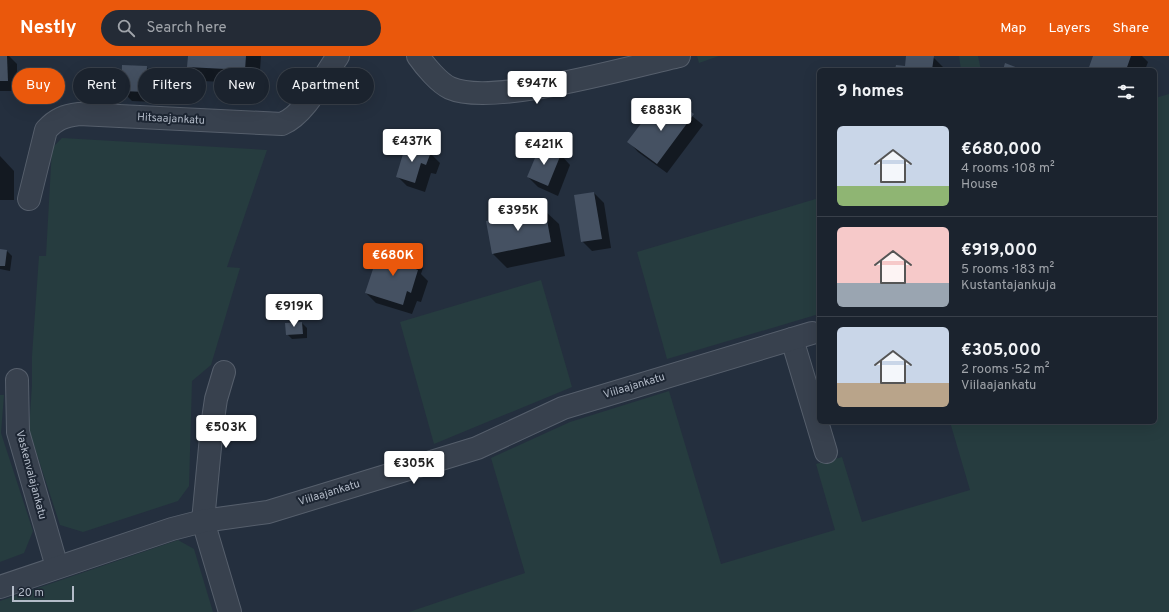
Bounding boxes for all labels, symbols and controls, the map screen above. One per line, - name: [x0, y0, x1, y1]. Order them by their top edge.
- search box: [101, 10, 381, 46]
- text: Nestly: [20, 16, 77, 40]
- icon: search: [115, 17, 137, 39]
- text: Search here: [147, 19, 227, 38]
- text: Map: [1000, 20, 1026, 37]
- text: Layers: [1048, 20, 1090, 37]
- text: Share: [1112, 20, 1149, 37]
- chip: Buy: [12, 68, 65, 104]
- chip: Rent: [73, 68, 130, 104]
- chip: Filters: [138, 68, 206, 104]
- chip: New: [214, 68, 269, 104]
- chip: Apartment: [277, 68, 374, 104]
- pin: €947K: [509, 71, 565, 105]
- text: €947K: [517, 76, 557, 92]
- text: 9 homes: [837, 81, 904, 103]
- icon: filters: [1115, 81, 1137, 103]
- pin: €883K: [633, 98, 689, 132]
- text: €883K: [640, 103, 682, 119]
- street label: Hitsaajankatu: [137, 110, 205, 128]
- pin: €437K: [384, 129, 440, 163]
- pin: €421K: [516, 132, 572, 166]
- text: €437K: [392, 134, 432, 150]
- text: €421K: [525, 137, 563, 153]
- text: €680,000: [961, 139, 1042, 161]
- icon: home: [869, 142, 917, 190]
- text: 4 rooms · 108 m²: [961, 161, 1055, 177]
- text: House: [961, 177, 998, 193]
- pin: €395K: [490, 198, 546, 232]
- text: €395K: [497, 203, 539, 219]
- text: €919,000: [961, 240, 1037, 262]
- pin: €680K: [365, 243, 421, 277]
- icon: home: [869, 243, 917, 291]
- text: €680K: [372, 248, 414, 264]
- text: 5 rooms · 183 m²: [961, 262, 1054, 278]
- text: Kustantajankuja: [961, 278, 1056, 294]
- pin: €919K: [266, 294, 322, 328]
- text: €919K: [275, 299, 313, 315]
- text: €305,000: [961, 340, 1041, 362]
- icon: home: [869, 343, 917, 391]
- text: 2 rooms · 52 m²: [961, 362, 1049, 378]
- street label: Viilaajankatu: [601, 370, 667, 402]
- text: Viilaajankatu: [961, 378, 1036, 394]
- pin: €503K: [198, 415, 254, 449]
- text: €503K: [205, 420, 247, 436]
- street label: Vaskenvalajankatu: [12, 429, 50, 521]
- pin: €305K: [386, 451, 442, 485]
- text: €305K: [393, 456, 435, 472]
- street label: Viilaajankatu: [296, 477, 362, 509]
- scale bar: [12, 584, 74, 603]
- text: 20 m: [18, 586, 44, 600]

